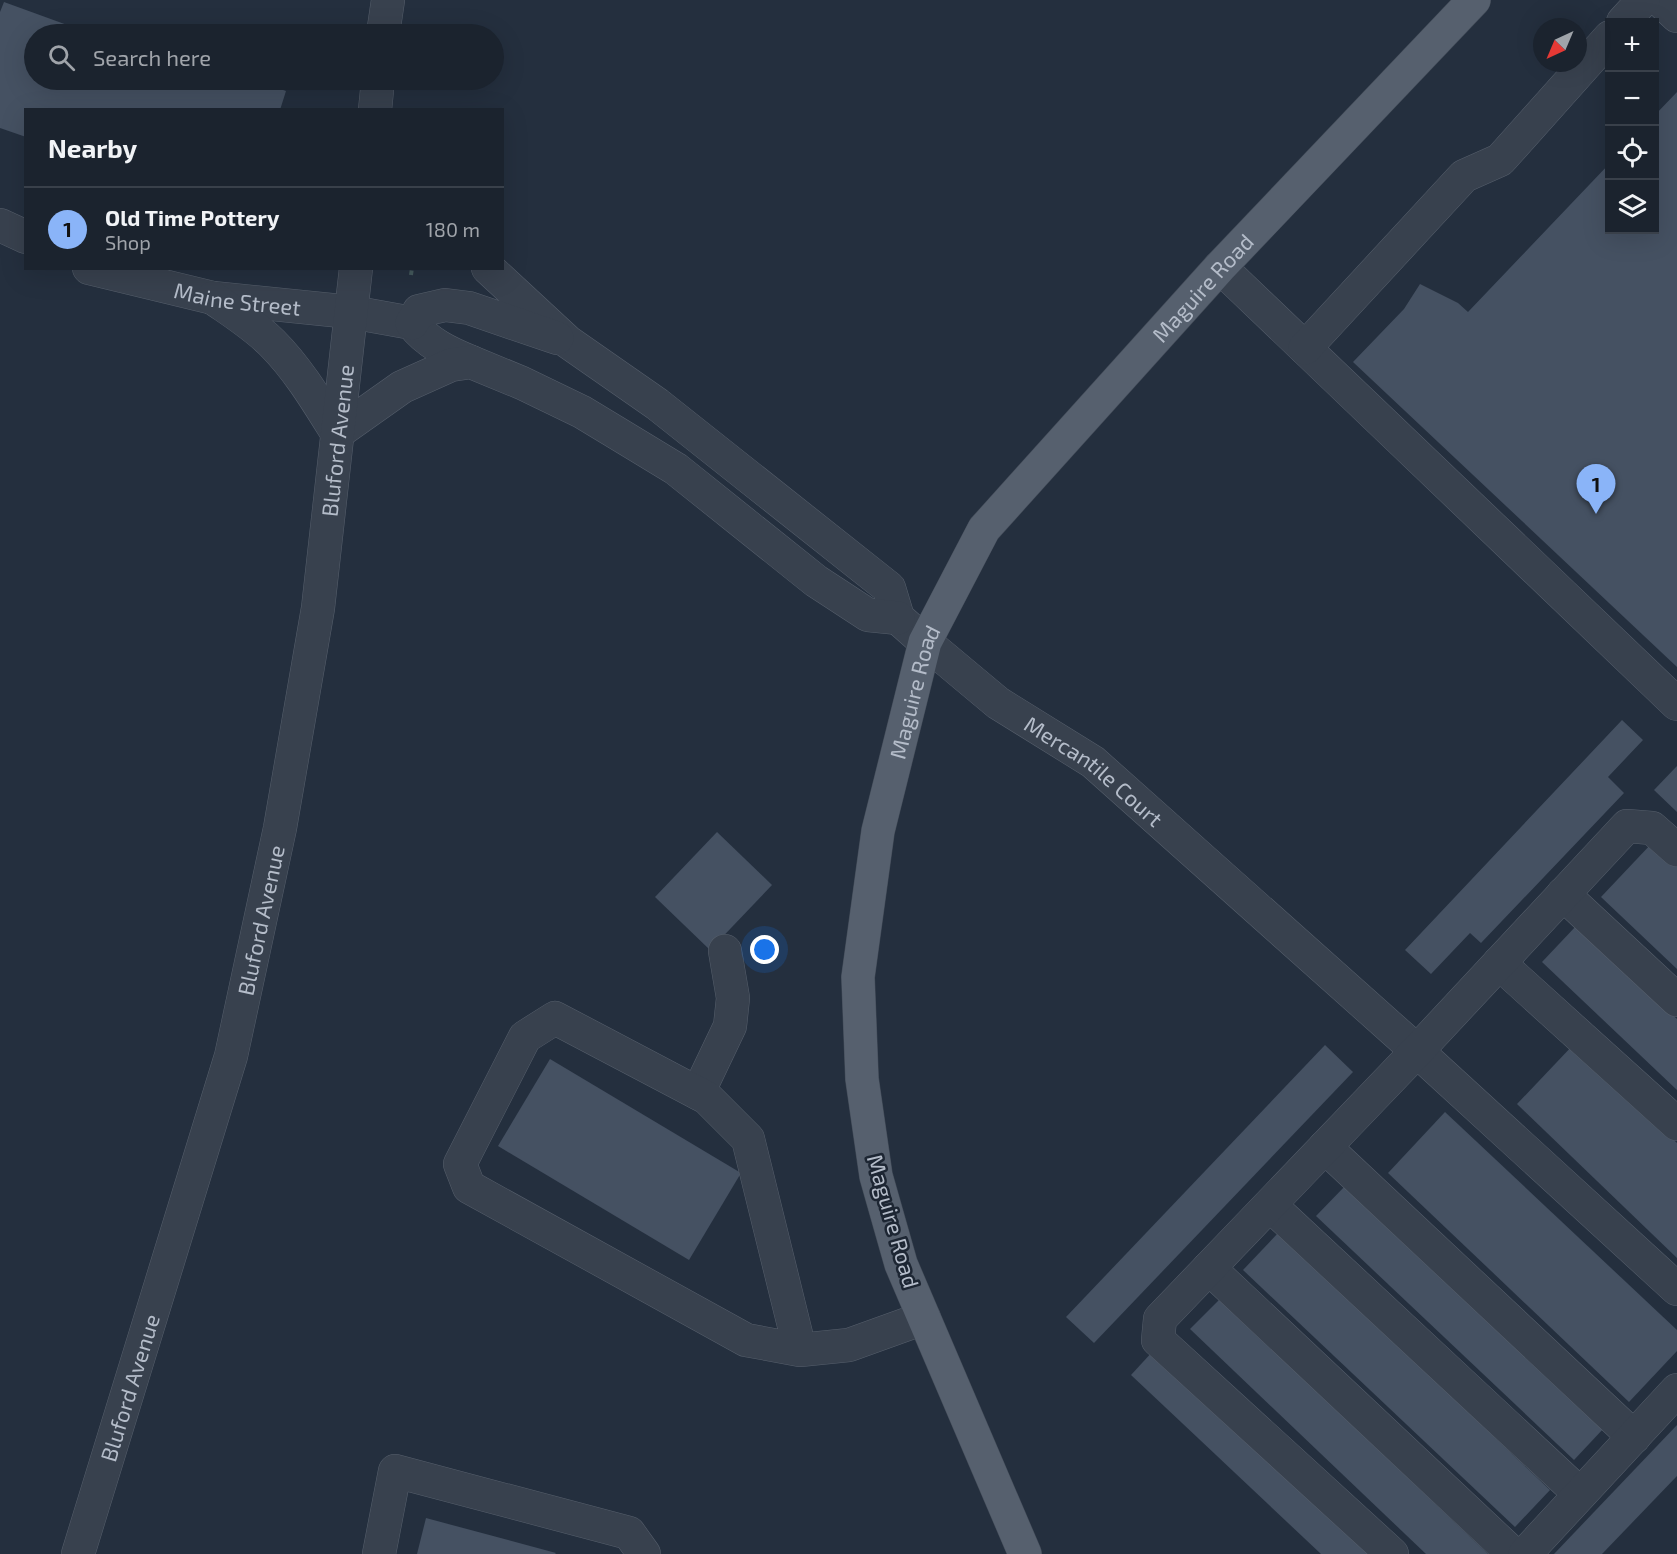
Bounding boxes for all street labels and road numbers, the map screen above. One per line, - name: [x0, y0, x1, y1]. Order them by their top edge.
- street label: Maguire Road: [1146, 228, 1258, 347]
- street label: Maine Street: [172, 276, 302, 320]
- street label: Bluford Avenue: [315, 363, 358, 518]
- street label: Maguire Road: [883, 620, 945, 761]
- street label: Mercantile Court: [1020, 710, 1169, 831]
- street label: Bluford Avenue: [231, 843, 289, 998]
- street label: Maguire Road: [863, 1151, 925, 1291]
- street label: Bluford Avenue: [94, 1311, 164, 1465]

